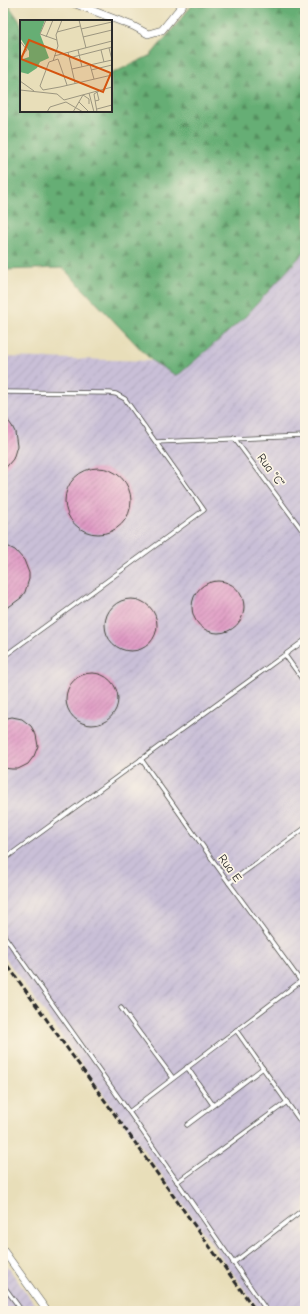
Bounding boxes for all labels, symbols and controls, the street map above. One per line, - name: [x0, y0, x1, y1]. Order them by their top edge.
- inset map: [20, 20, 112, 112]
- street label: Rua "C": [254, 451, 288, 489]
- street label: Rua E: [215, 851, 245, 885]

